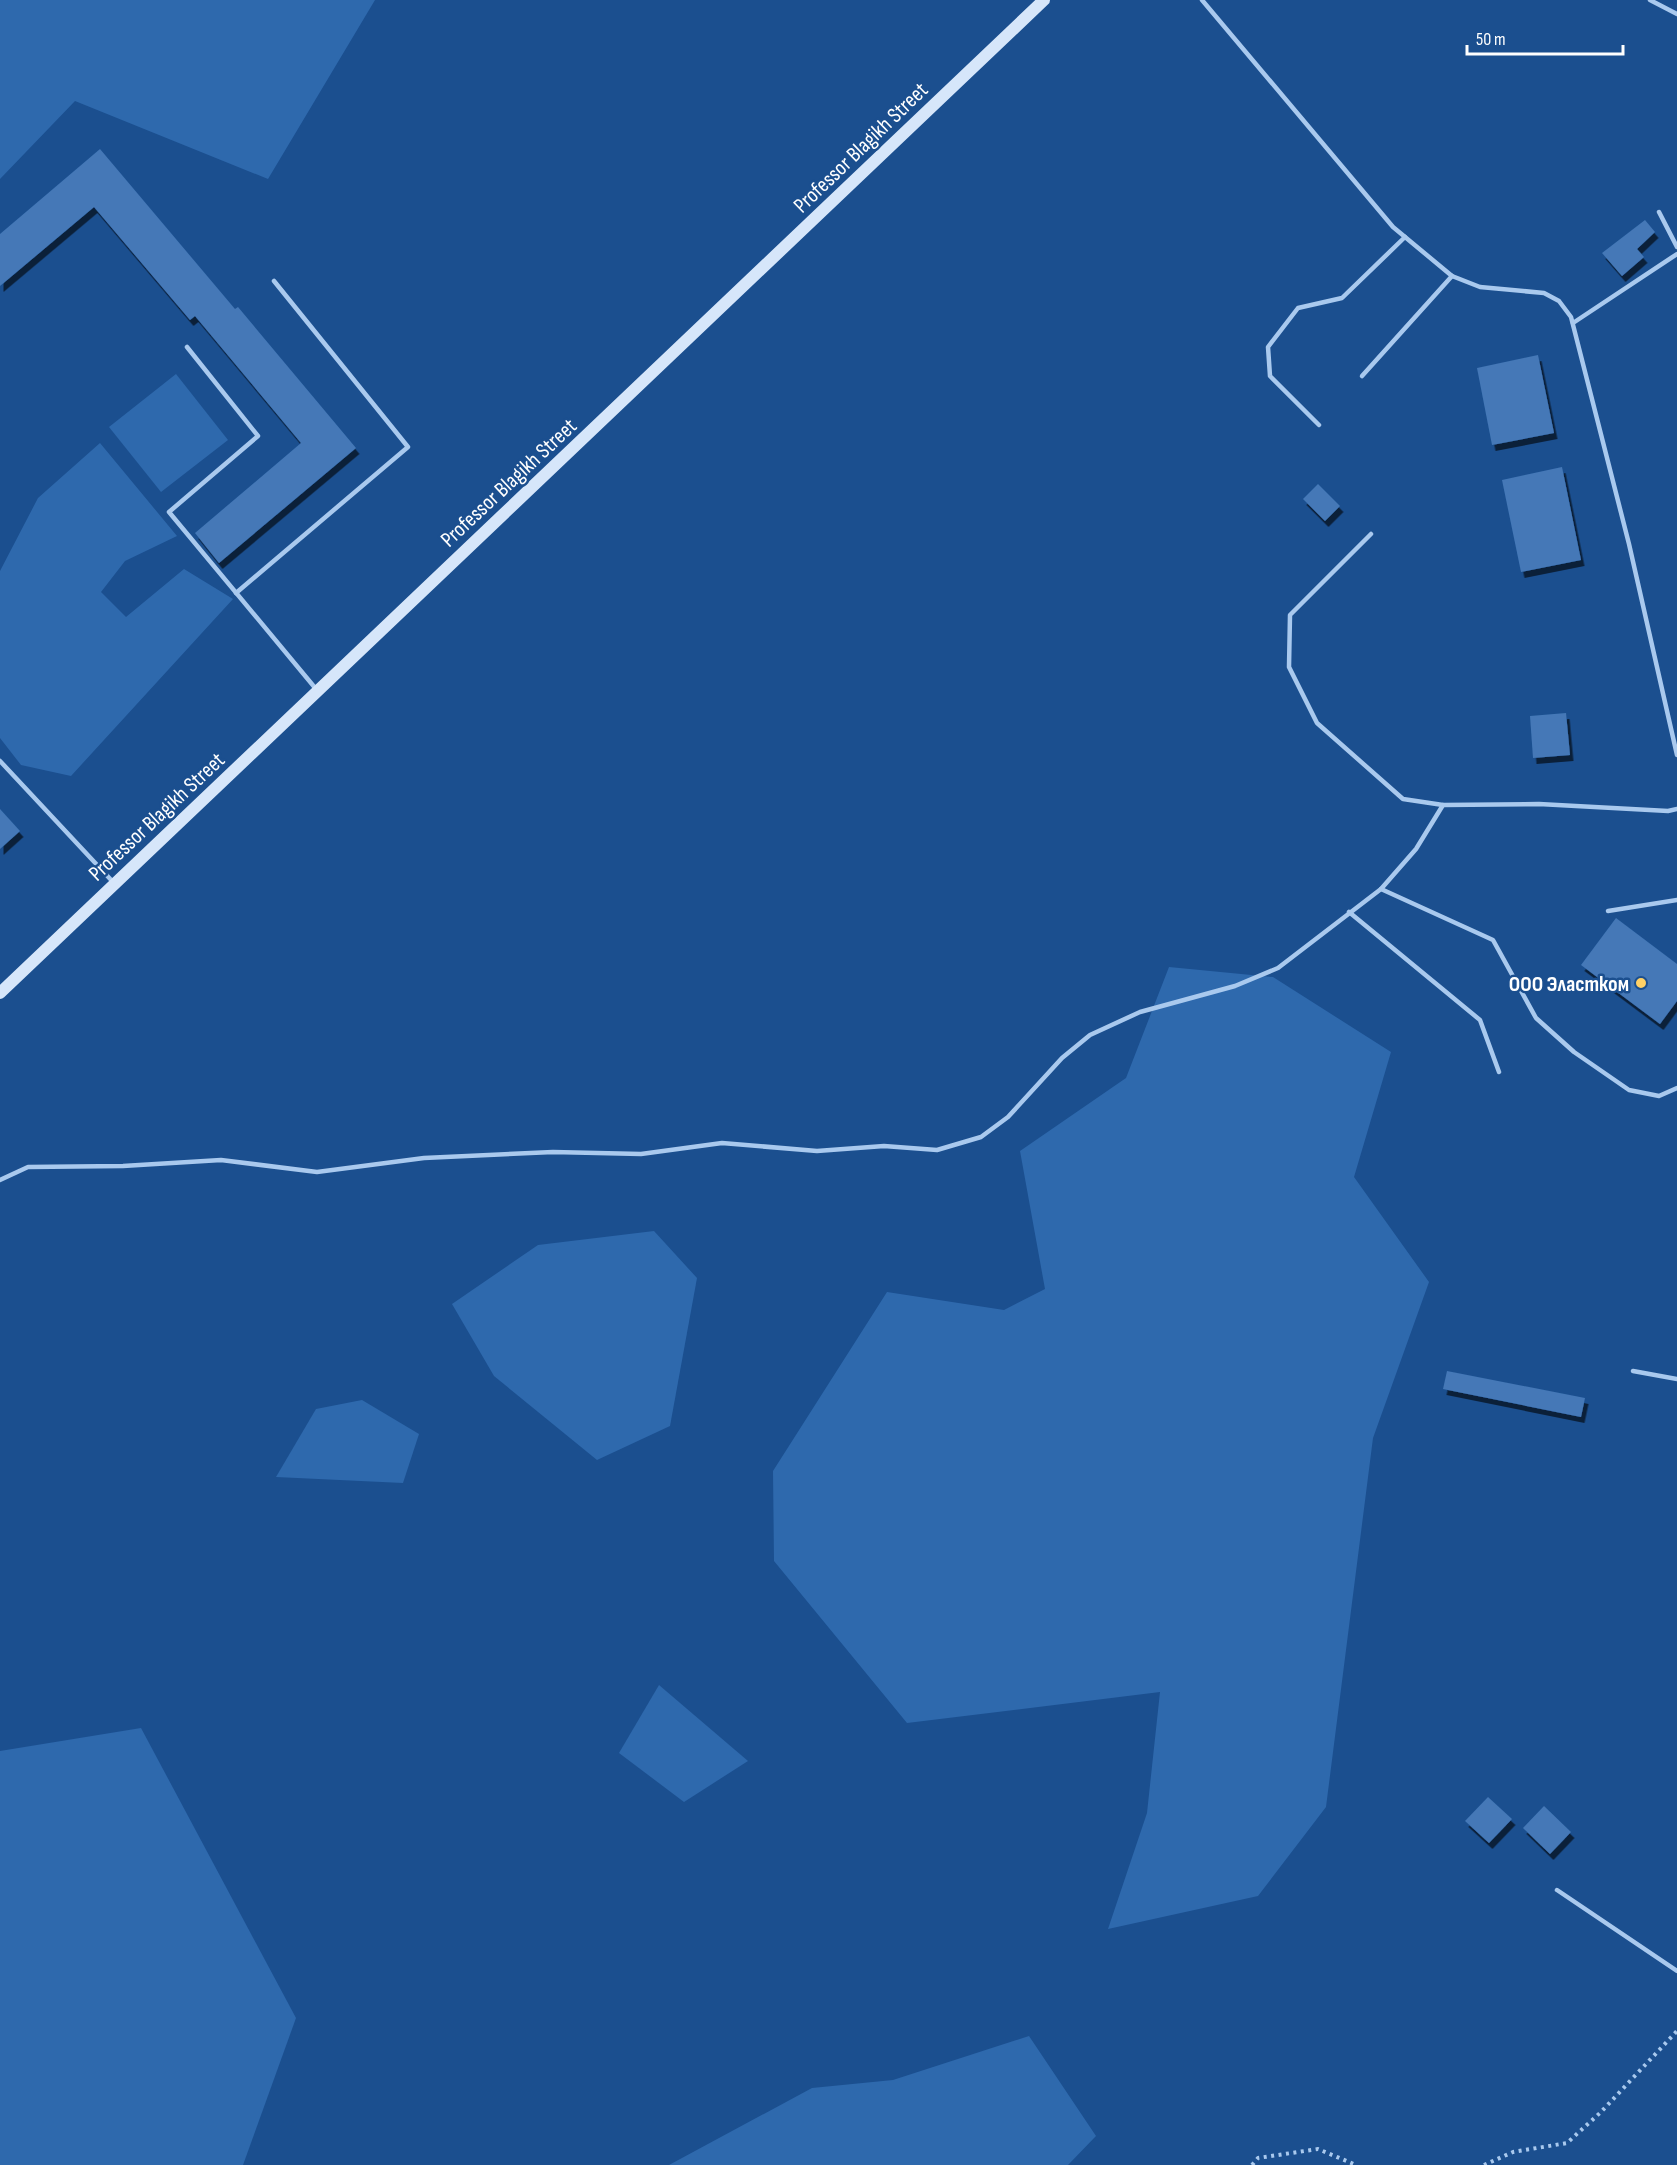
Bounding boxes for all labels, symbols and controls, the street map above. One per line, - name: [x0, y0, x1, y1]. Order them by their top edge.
- scale bar: [1467, 18, 1623, 56]
- text: 50 m: [1476, 29, 1506, 50]
- street label: Professor Blagikh Street: [788, 77, 934, 219]
- street label: Professor Blagikh Street: [435, 413, 583, 553]
- street label: Professor Blagikh Street: [83, 747, 231, 887]
- place label: ООО Эластком: [1509, 971, 1629, 998]
- marker: ООО Эластком: [1634, 976, 1648, 990]

